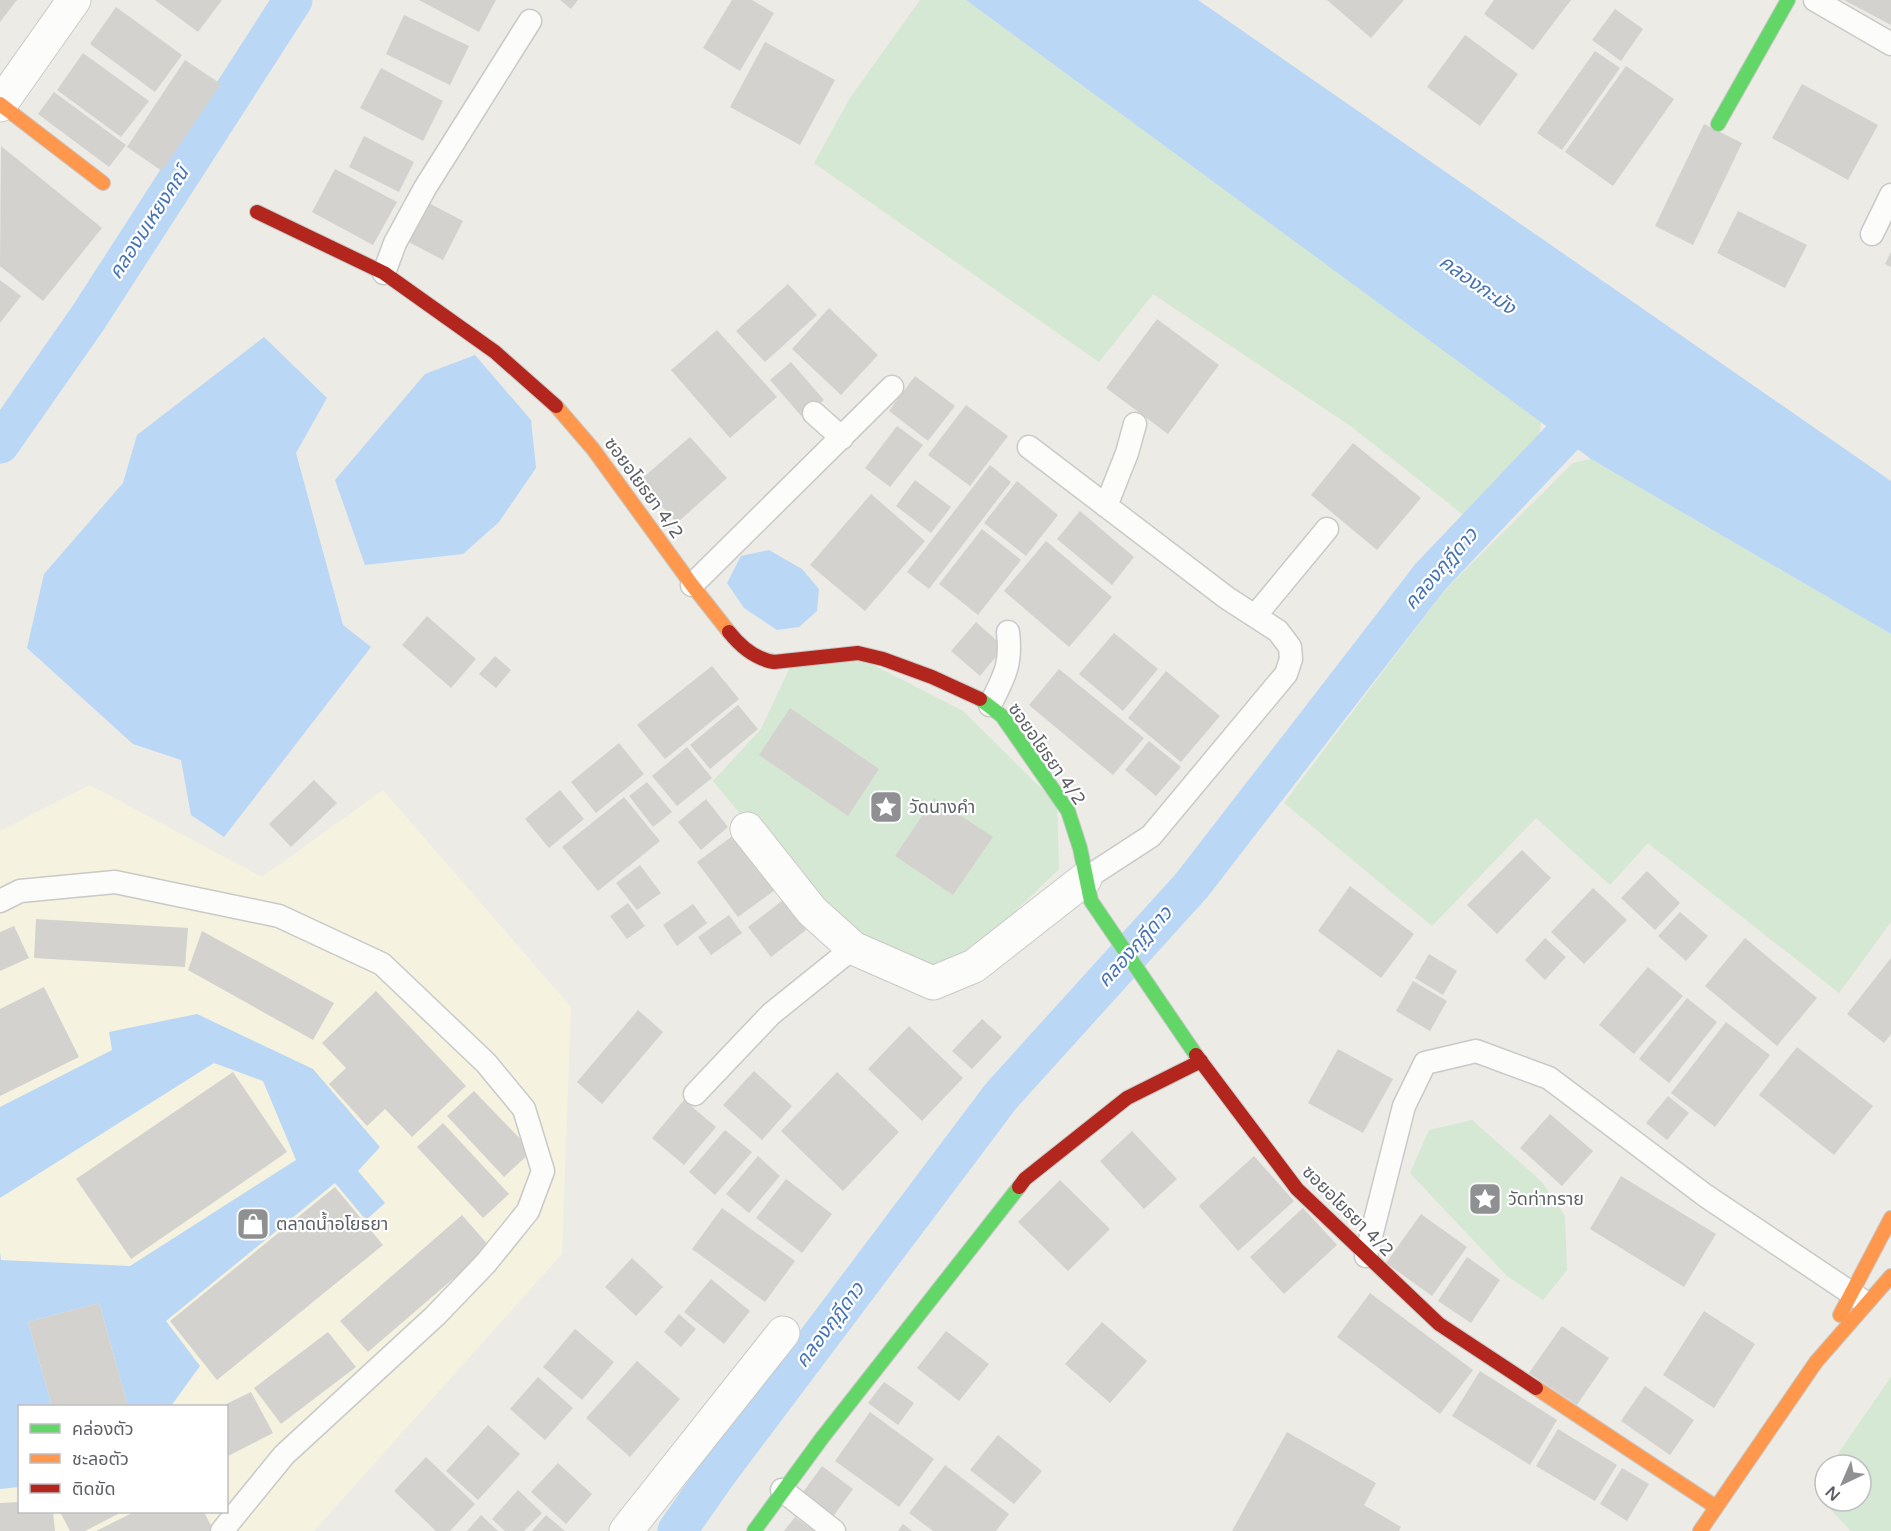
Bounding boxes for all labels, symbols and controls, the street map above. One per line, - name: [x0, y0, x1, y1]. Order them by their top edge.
- water label: คลองมเหยงคณ์: [104, 159, 196, 284]
- water label: คลองกะมัง: [1434, 250, 1521, 321]
- street label: ซอยอโยธยา 4/2: [600, 433, 688, 543]
- water label: คลองกุฎีดาว: [1399, 522, 1484, 615]
- street label: ซอยอโยธยา 4/2: [1004, 698, 1090, 810]
- place icon: วัดนางคำ: [868, 789, 904, 825]
- place label: วัดนางคำ: [909, 796, 975, 818]
- water label: คลองกุฎีดาว: [1093, 901, 1178, 992]
- street label: ซอยอโยธยา 4/2: [1298, 1161, 1398, 1261]
- place icon: วัดท่าทราย: [1467, 1181, 1503, 1217]
- place label: วัดท่าทราย: [1508, 1188, 1584, 1210]
- shop icon: ตลาดน้ำอโยธยา: [235, 1206, 271, 1242]
- place label: ตลาดน้ำอโยธยา: [276, 1211, 388, 1235]
- water label: คลองกุฎีดาว: [790, 1277, 870, 1372]
- legend: [18, 1405, 228, 1513]
- text: คล่องตัว: [72, 1418, 134, 1440]
- text: ชะลอตัว: [72, 1448, 129, 1470]
- north arrow: [1813, 1453, 1873, 1513]
- text: ติดขัด: [72, 1478, 115, 1500]
- text: N: [1822, 1481, 1845, 1505]

